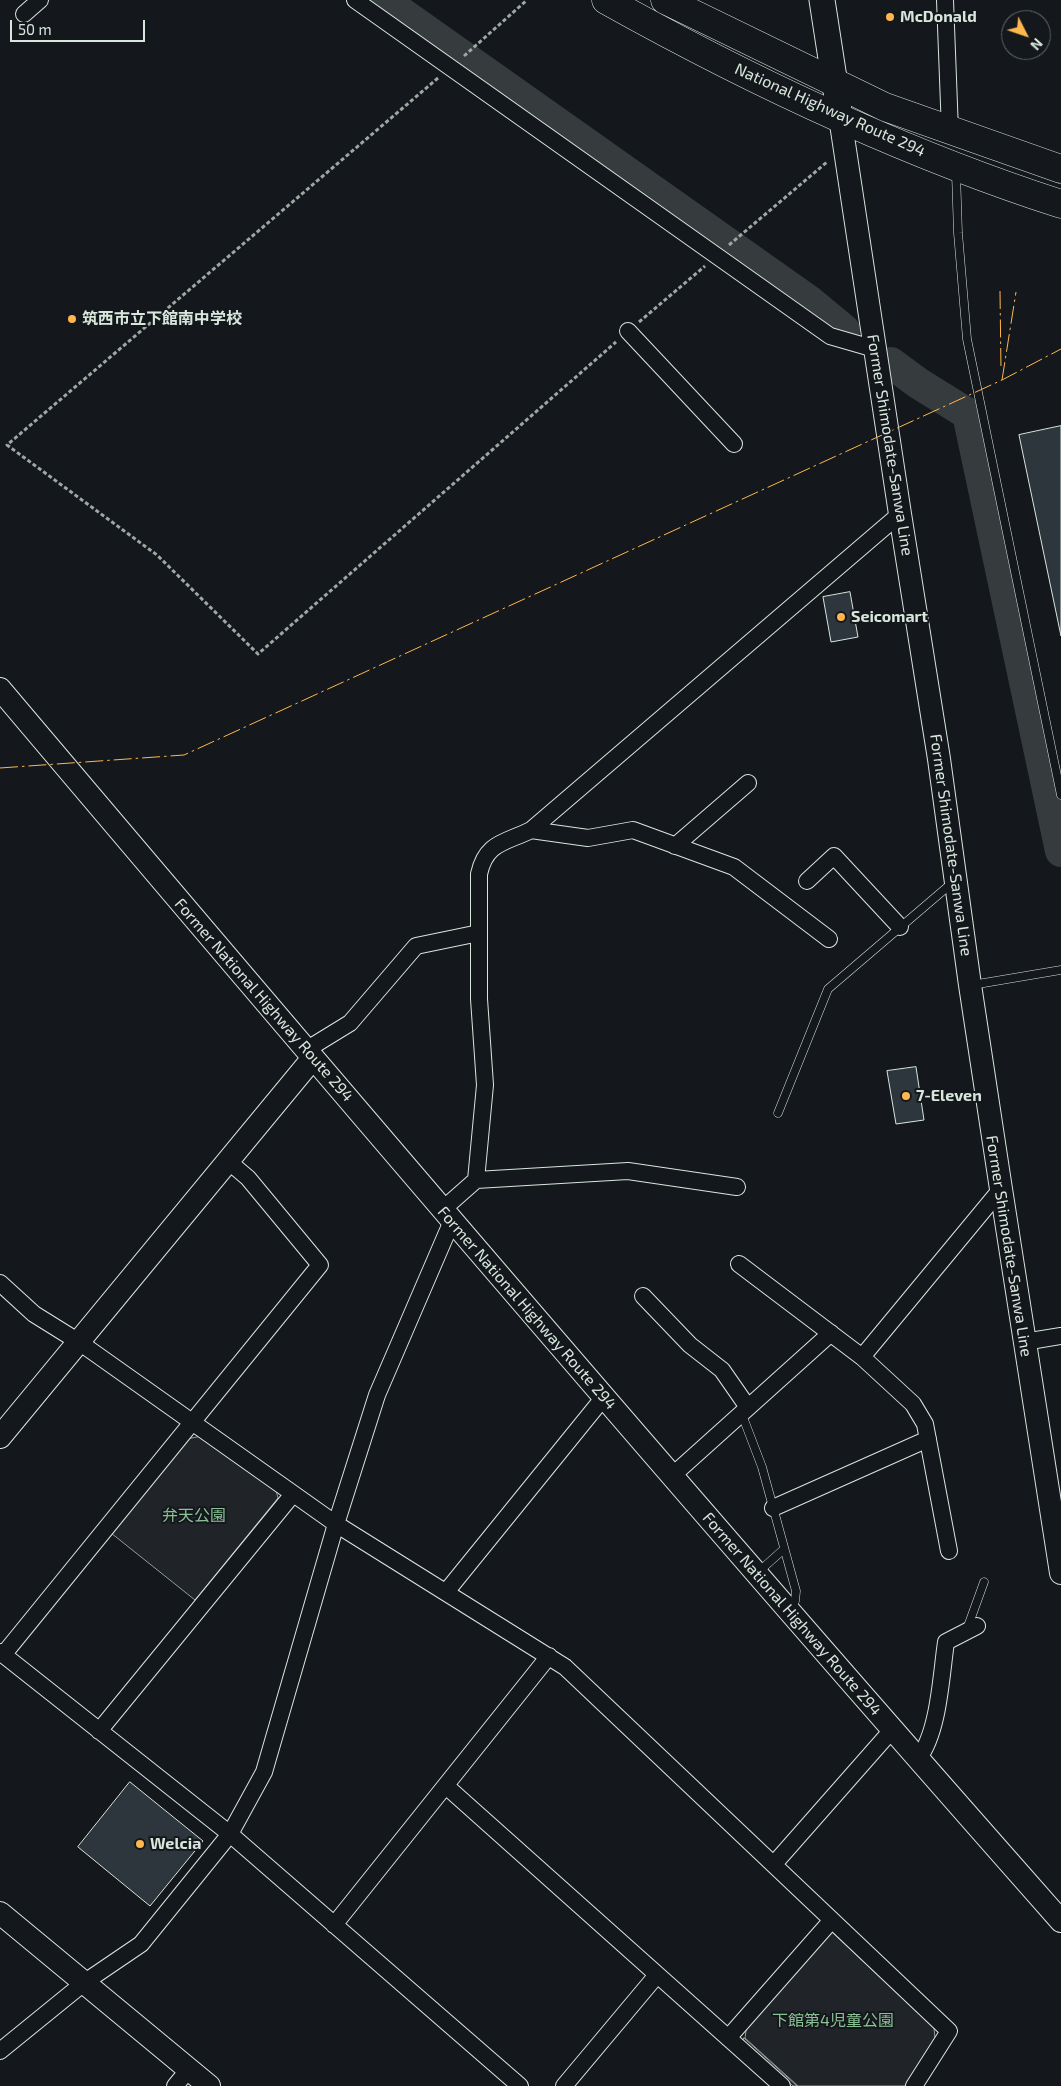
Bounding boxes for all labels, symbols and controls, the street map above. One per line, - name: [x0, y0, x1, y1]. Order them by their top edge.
- place label: McDonald: [900, 7, 977, 27]
- scale bar: [12, 10, 148, 42]
- north arrow: [1001, 10, 1051, 60]
- marker: McDonald: [884, 11, 896, 23]
- text: 50 m: [18, 20, 52, 38]
- text: N: [1027, 35, 1047, 54]
- street label: National Highway Route 294: [732, 59, 928, 161]
- place label: 筑西市立下館南中学校: [82, 309, 242, 329]
- marker: 筑西市立下館南中学校: [66, 313, 78, 325]
- street label: Former Shimodate-Sanwa Line: [863, 333, 917, 557]
- place label: Seicomart: [851, 607, 928, 627]
- marker: Seicomart: [835, 611, 847, 623]
- street label: Former Shimodate-Sanwa Line: [926, 733, 976, 957]
- street label: Former National Highway Route 294: [170, 894, 358, 1106]
- place label: 7-Eleven: [916, 1086, 982, 1106]
- marker: 7-Eleven: [900, 1090, 912, 1102]
- street label: Former Shimodate-Sanwa Line: [982, 1134, 1036, 1358]
- street label: Former National Highway Route 294: [433, 1202, 621, 1414]
- park label: 弁天公園: [162, 1506, 226, 1526]
- street label: Former National Highway Route 294: [698, 1508, 886, 1720]
- place label: Welcia: [150, 1834, 201, 1854]
- marker: Welcia: [134, 1838, 146, 1850]
- park label: 下館第4児童公園: [772, 2011, 894, 2031]

